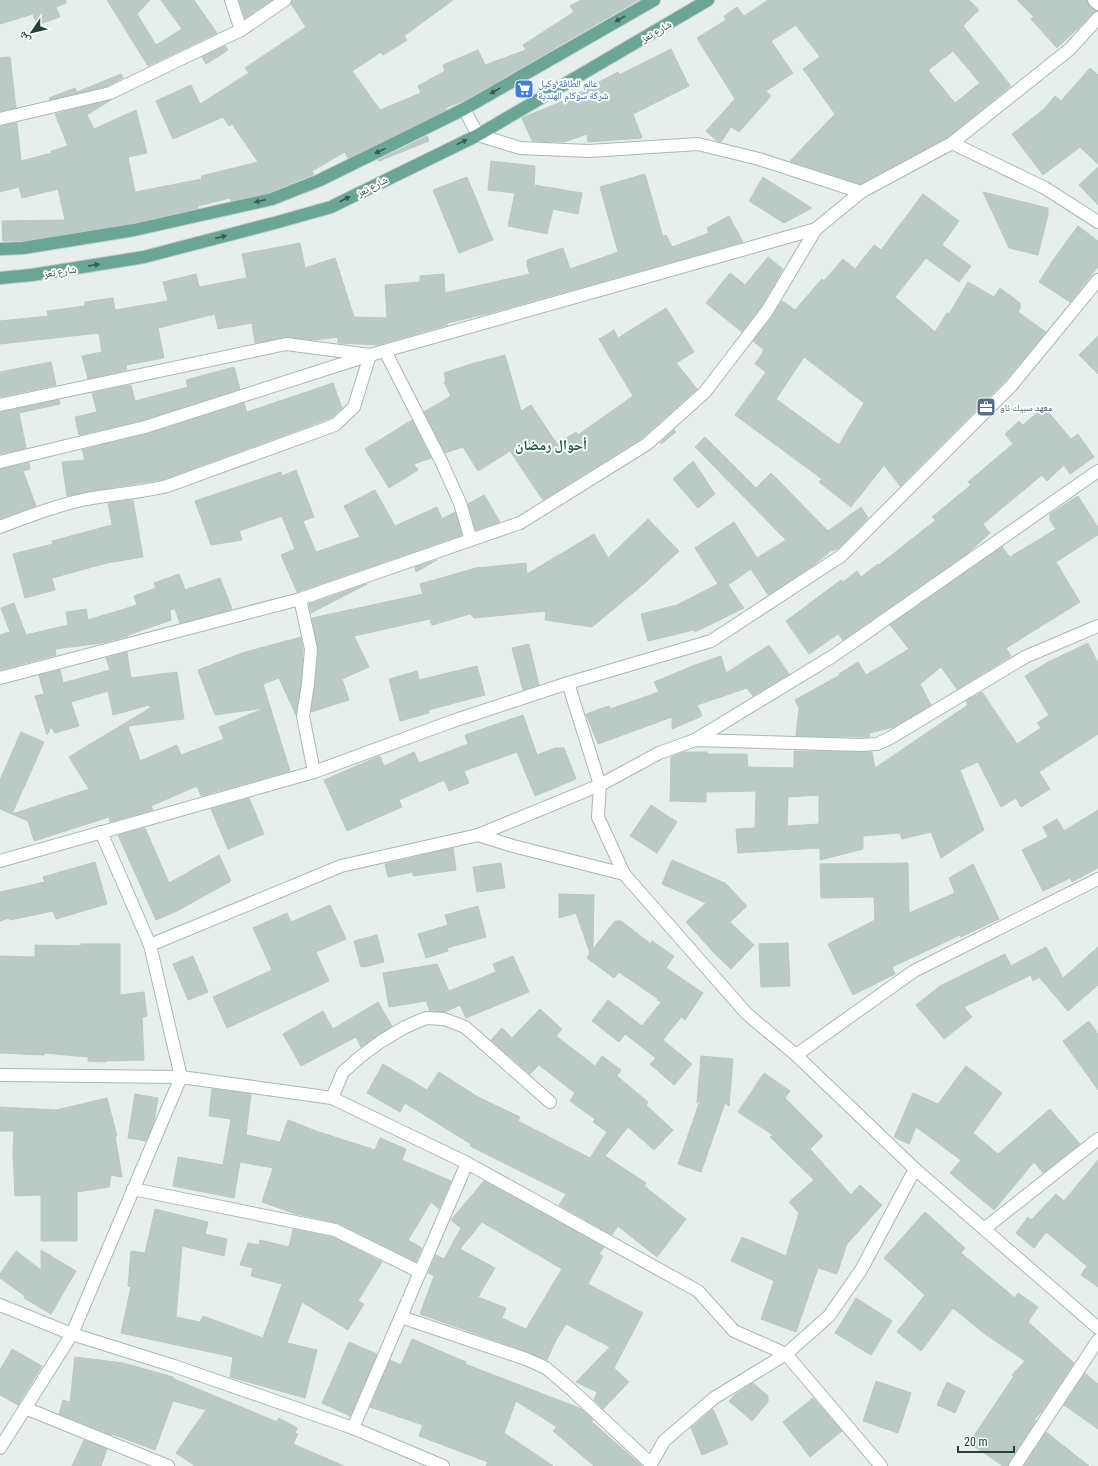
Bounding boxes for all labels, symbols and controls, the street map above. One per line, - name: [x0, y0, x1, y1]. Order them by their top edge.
- north arrow: [12, 12, 52, 52]
- one-way arrow: [614, 16, 626, 23]
- street label: شارع تعز: [638, 18, 674, 46]
- text: ش: [15, 28, 34, 46]
- supermarket icon: عالم الطاقة وكيل شركة سوكام الهندية: [513, 78, 535, 100]
- place label: عالم الطاقة وكيل شركة سوكام الهندية: [538, 78, 609, 103]
- one-way arrow: [489, 88, 501, 95]
- one-way arrow: [456, 139, 467, 145]
- one-way arrow: [374, 148, 385, 154]
- street label: شارع تعز: [354, 174, 390, 200]
- one-way arrow: [339, 196, 351, 203]
- one-way arrow: [254, 199, 266, 205]
- one-way arrow: [215, 234, 227, 240]
- one-way arrow: [88, 262, 100, 268]
- street label: شارع تعز: [42, 263, 78, 281]
- office icon: معهد سبيك ناو: [975, 396, 997, 418]
- place label: معهد سبيك ناو: [1000, 402, 1053, 413]
- district label: أحوال رمضان: [515, 437, 587, 454]
- scale bar: [958, 1428, 1014, 1454]
- text: 20 m: [964, 1435, 988, 1449]

